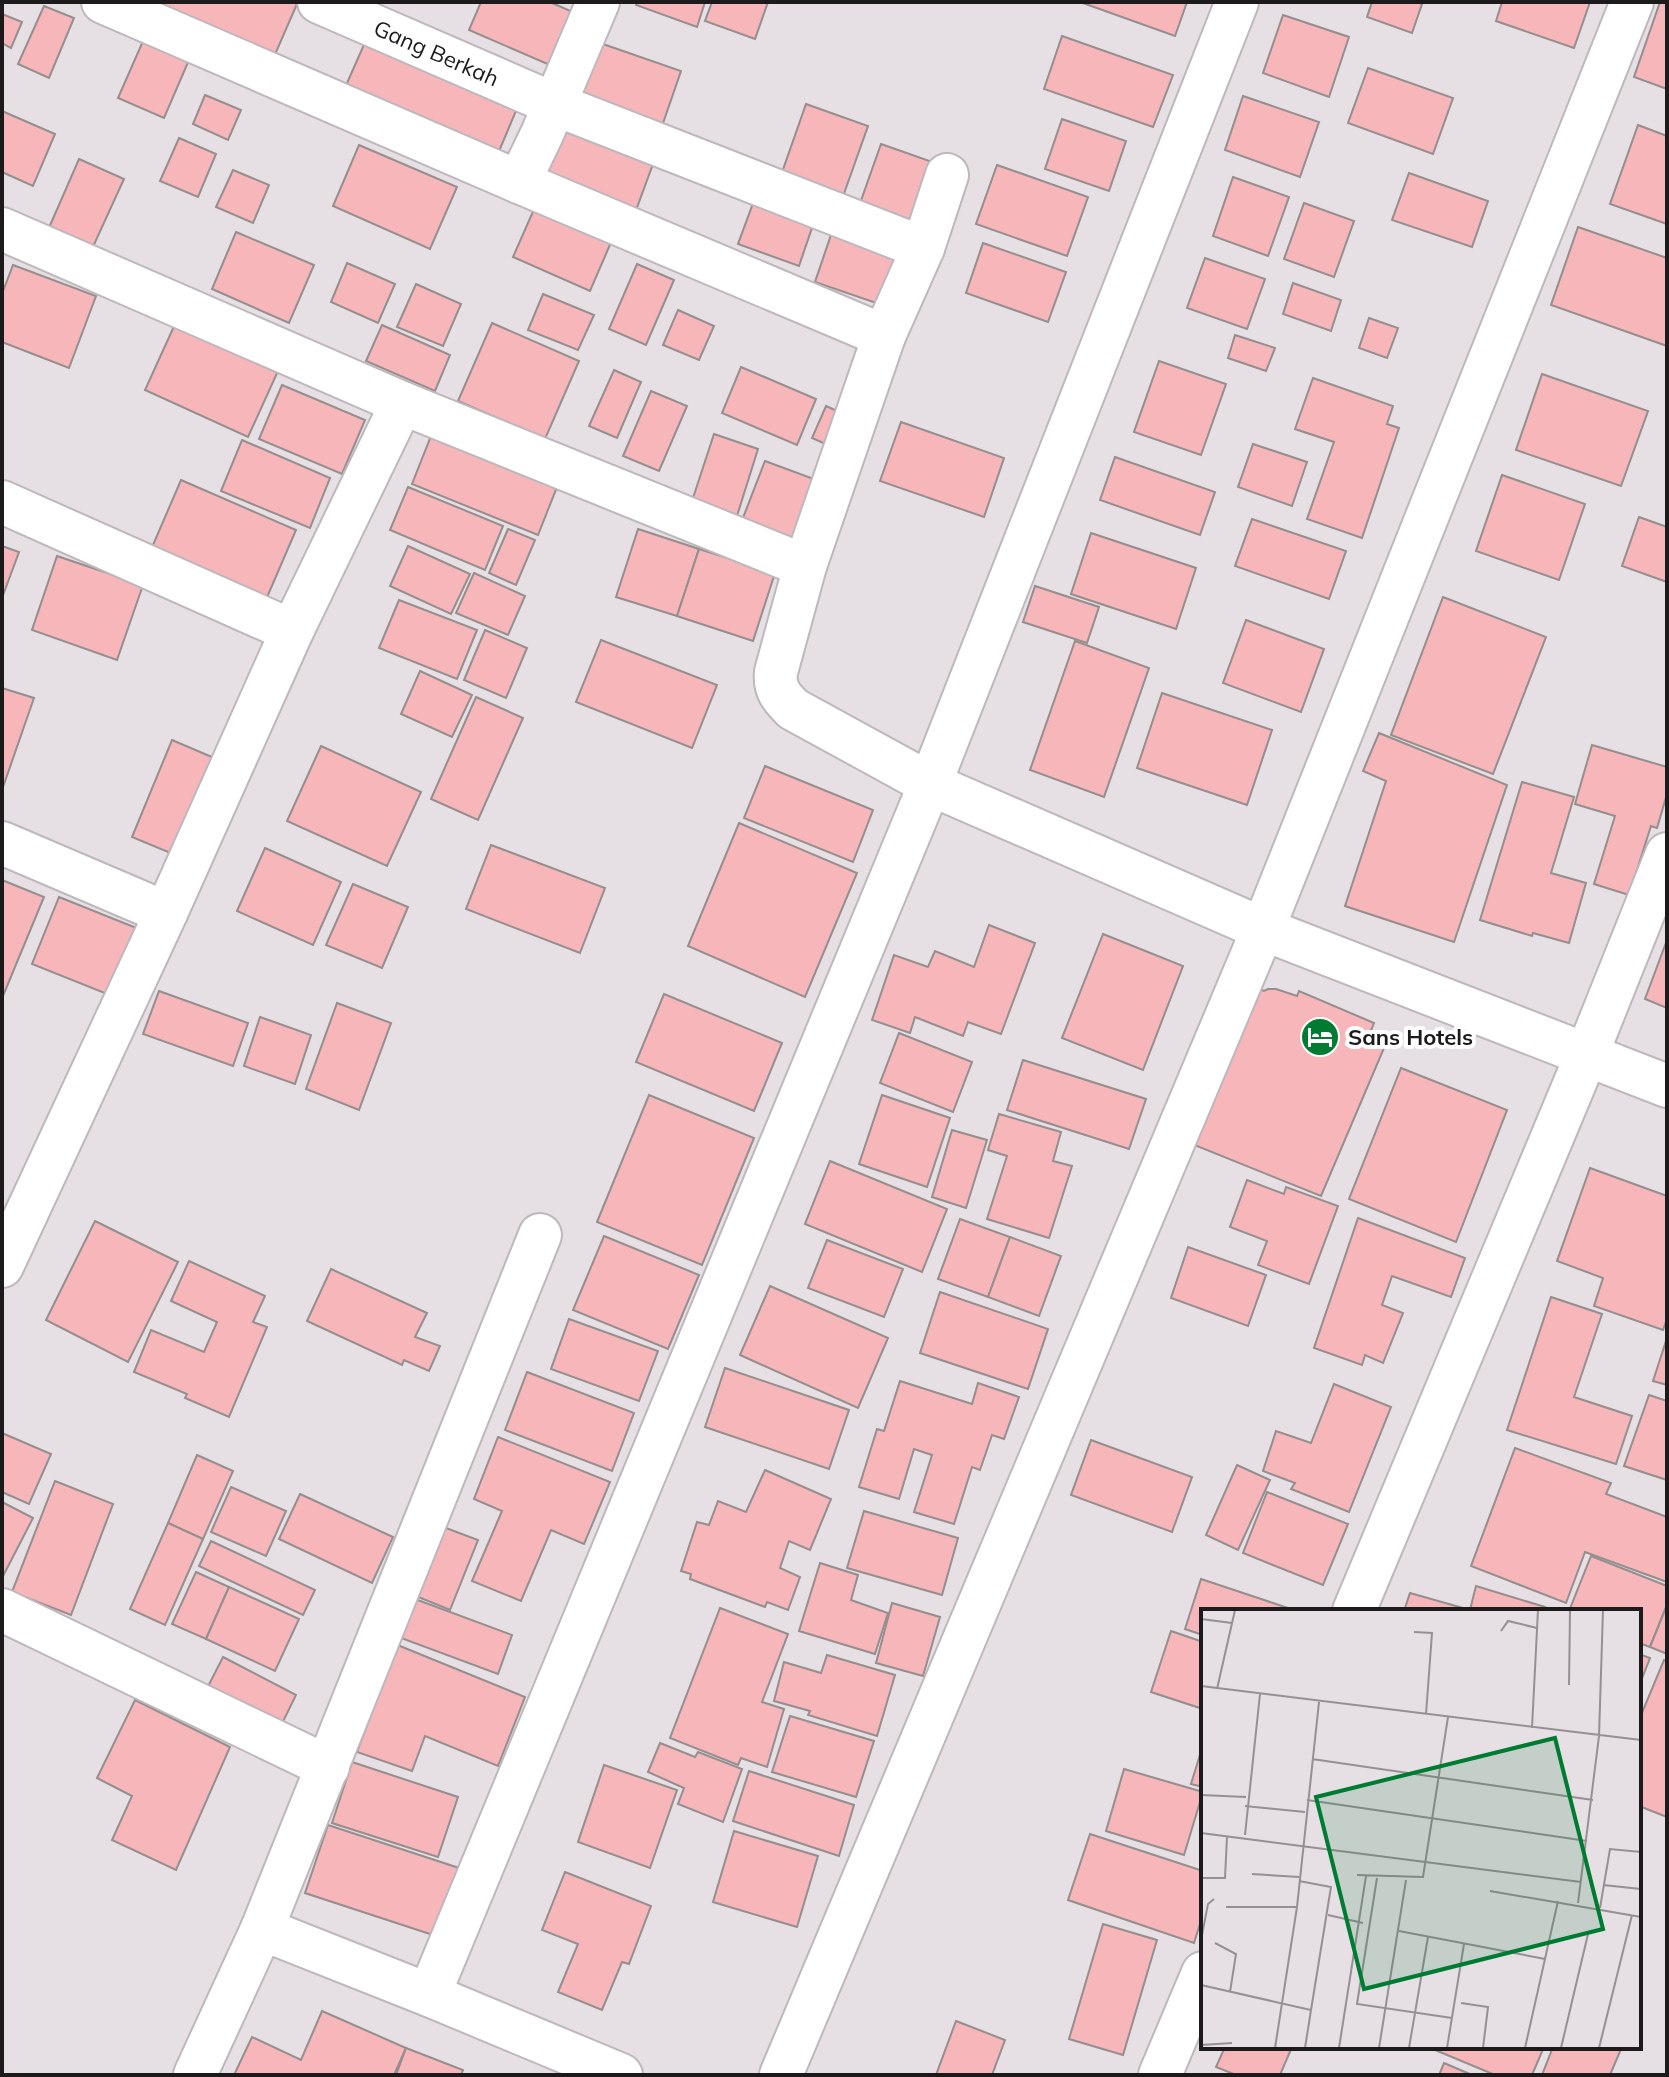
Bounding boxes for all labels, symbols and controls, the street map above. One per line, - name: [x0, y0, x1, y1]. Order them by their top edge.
- street label: Gang Berkah: [370, 14, 503, 92]
- hotel icon: Sans Hotels: [1299, 1016, 1341, 1058]
- place label: Sans Hotels: [1348, 1023, 1473, 1051]
- inset map: [1201, 1609, 1641, 2049]

